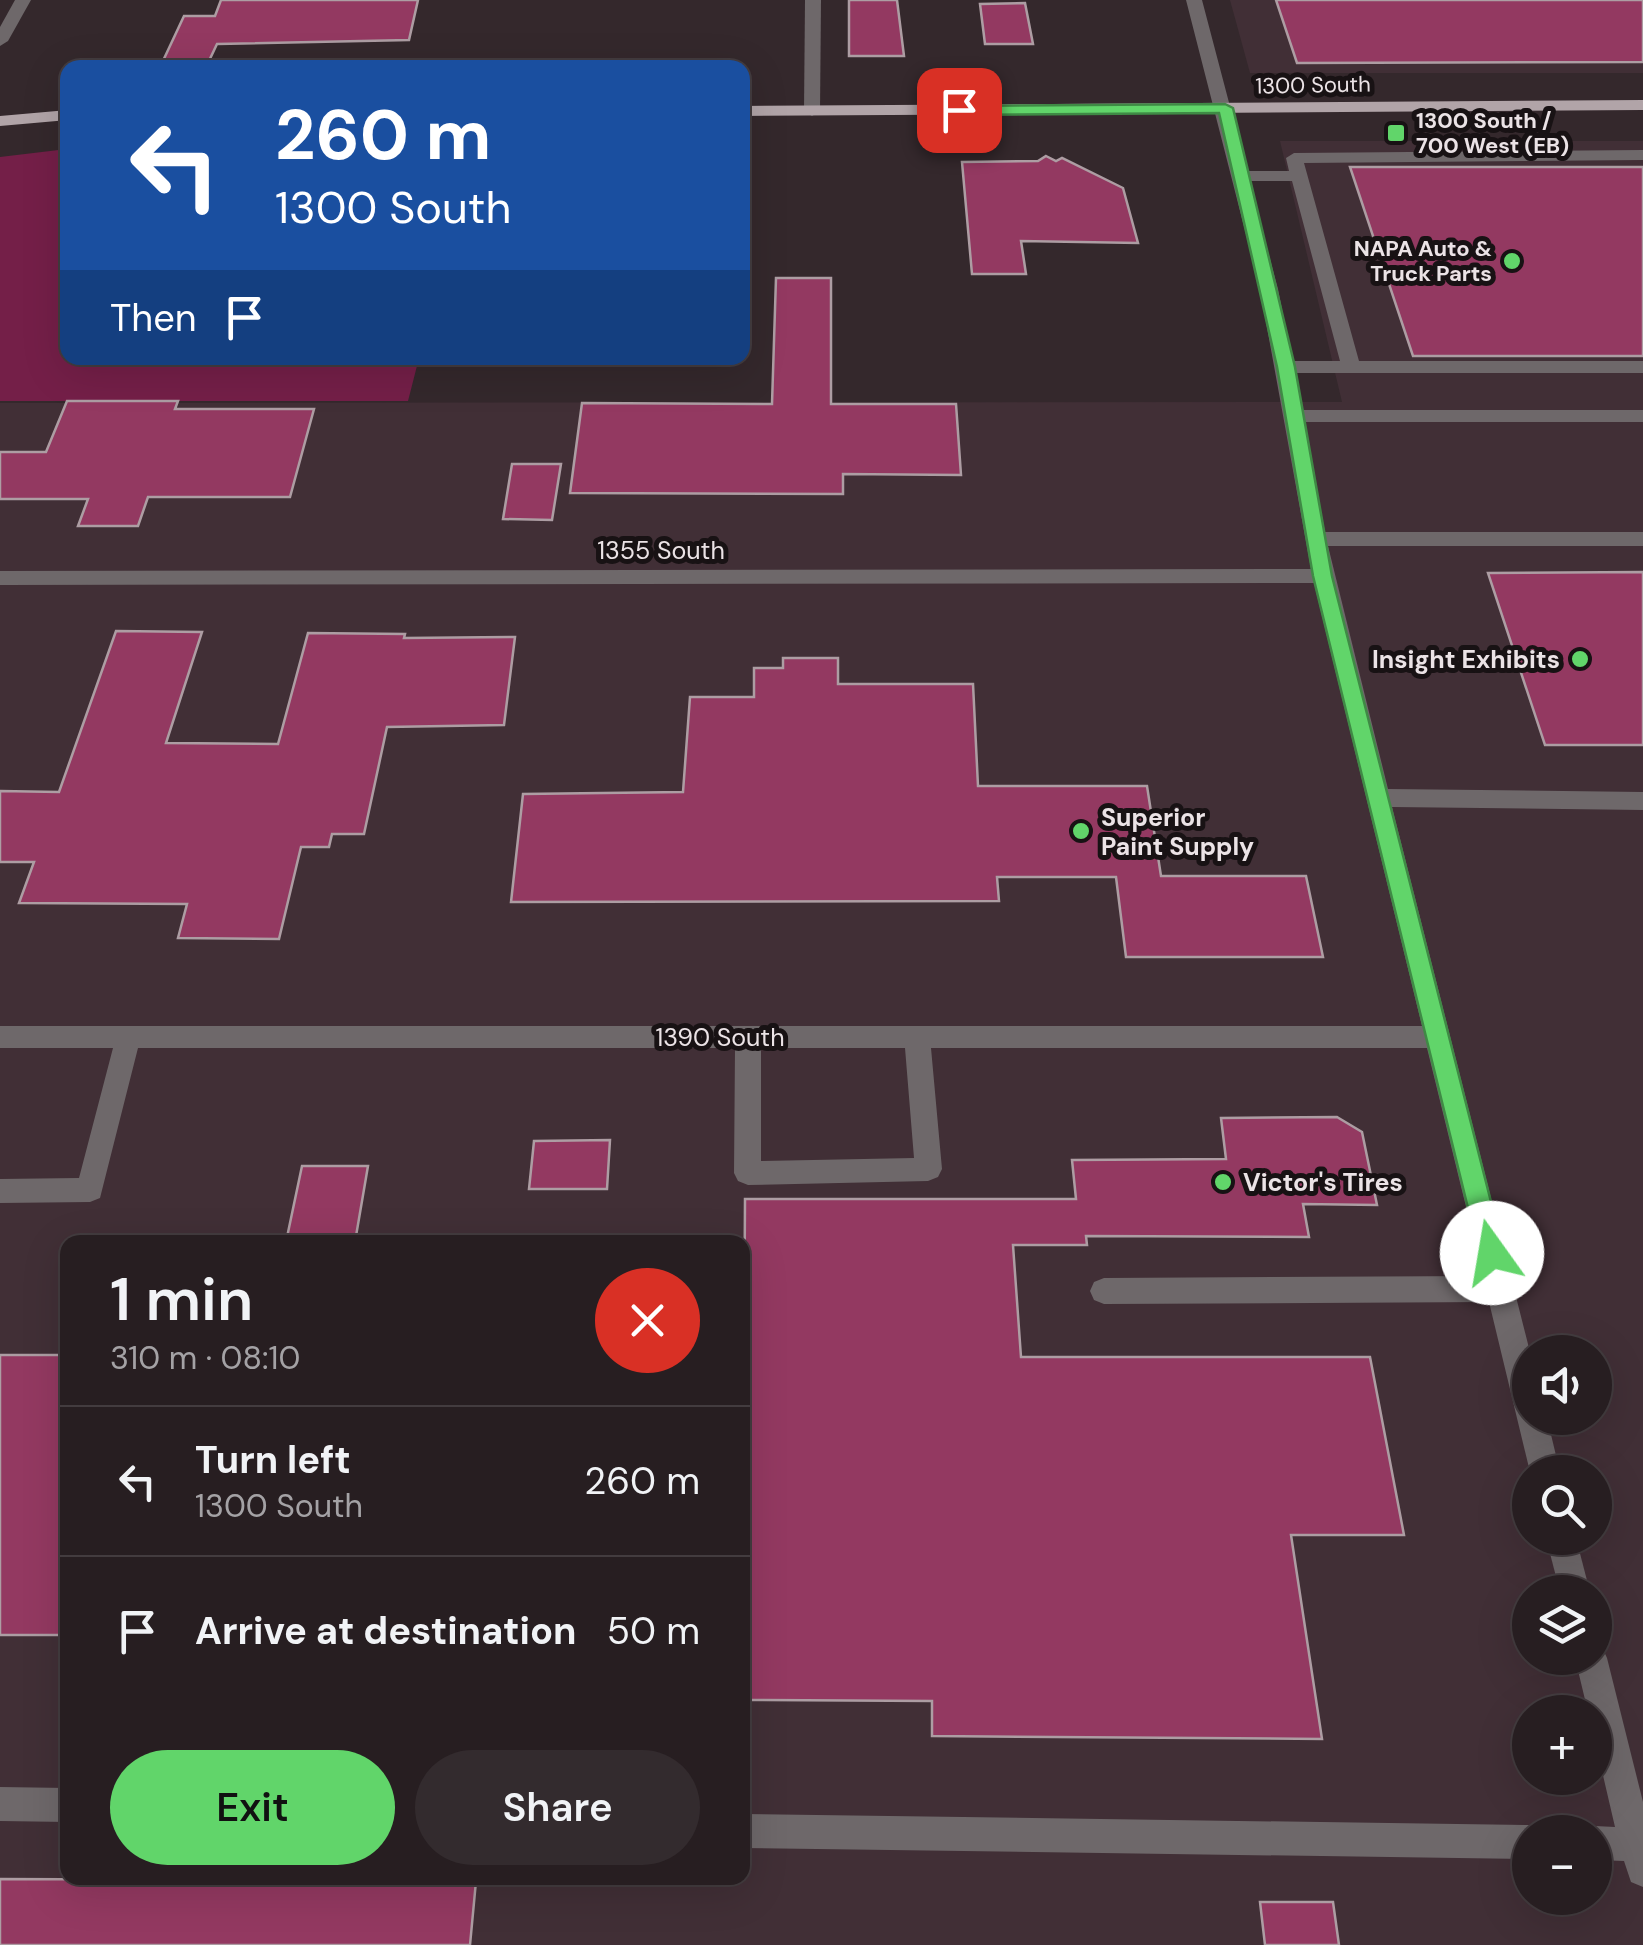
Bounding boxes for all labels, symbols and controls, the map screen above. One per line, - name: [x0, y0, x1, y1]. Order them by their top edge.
- pin: [917, 68, 1002, 153]
- street label: 1300 South: [1255, 69, 1371, 101]
- icon: arrive: [932, 83, 987, 138]
- text: 260 m: [275, 90, 491, 181]
- icon: left: [110, 100, 240, 230]
- place label: 1300 South / 700 West (EB): [1416, 106, 1569, 160]
- marker: 1300 South / 700 West (EB): [1385, 122, 1407, 144]
- text: 1300 South: [275, 178, 511, 237]
- place label: NAPA Auto & Truck Parts: [1354, 234, 1492, 288]
- marker: NAPA Auto & Truck Parts: [1501, 250, 1523, 272]
- icon: arrive: [217, 290, 272, 345]
- text: Then: [110, 293, 197, 343]
- street label: 1355 South: [597, 534, 725, 567]
- place label: Insight Exhibits: [1372, 643, 1560, 676]
- marker: Insight Exhibits: [1569, 648, 1591, 670]
- place label: Superior Paint Supply: [1101, 801, 1254, 863]
- marker: Superior Paint Supply: [1070, 820, 1092, 842]
- street label: 1390 South: [655, 1021, 785, 1054]
- place label: Victor's Tires: [1243, 1166, 1403, 1199]
- marker: Victor's Tires: [1212, 1171, 1234, 1193]
- position arrow: [1440, 1201, 1544, 1305]
- text: 1 min: [110, 1260, 253, 1339]
- button: close: [595, 1268, 700, 1373]
- map controls: [1512, 1335, 1612, 1915]
- button: sound: [1512, 1335, 1612, 1435]
- text: 310 m · 08:10: [110, 1337, 300, 1379]
- text: Turn left: [195, 1435, 351, 1485]
- icon: left: [110, 1454, 165, 1509]
- button: search: [1512, 1455, 1612, 1555]
- text: 260 m: [584, 1456, 700, 1506]
- text: 1300 South: [195, 1485, 363, 1527]
- button: layers: [1512, 1575, 1612, 1675]
- icon: arrive: [110, 1604, 165, 1659]
- text: Arrive at destination: [195, 1606, 577, 1656]
- text: 50 m: [607, 1606, 700, 1656]
- button: +: [1512, 1695, 1612, 1795]
- button: Exit: [110, 1750, 395, 1865]
- button: Share: [415, 1750, 700, 1865]
- button: −: [1512, 1815, 1612, 1915]

